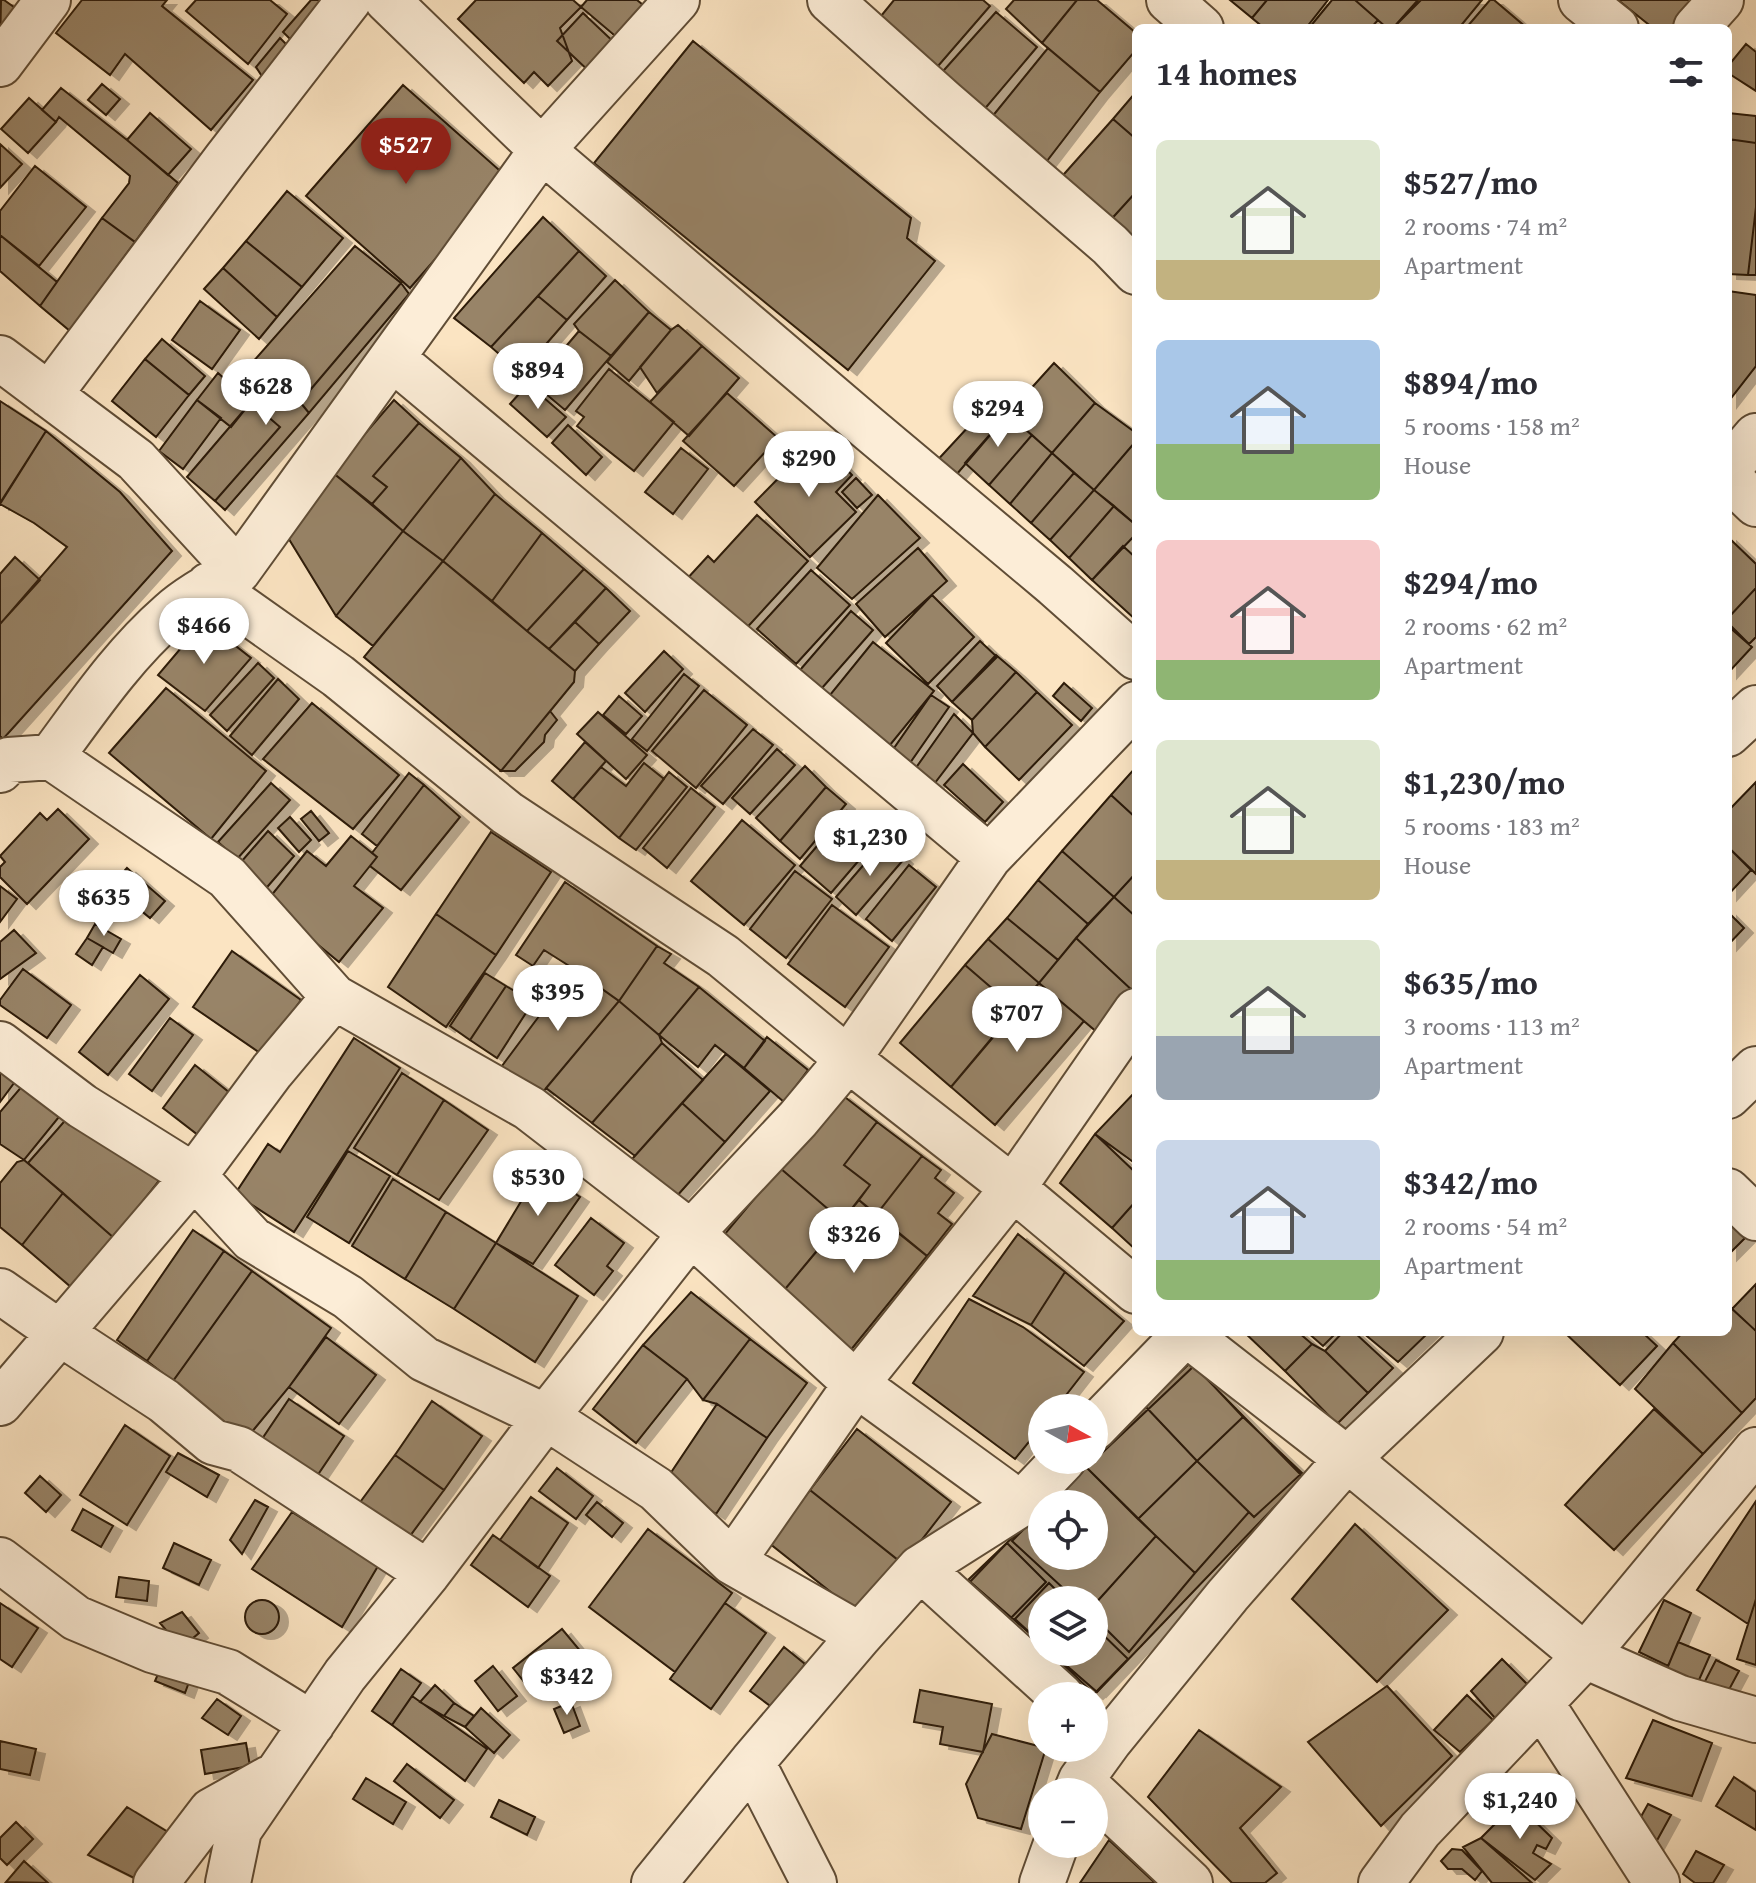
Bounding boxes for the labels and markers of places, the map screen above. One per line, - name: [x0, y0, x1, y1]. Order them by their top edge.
- pin: $527: [359, 118, 453, 186]
- pin: $894: [491, 343, 585, 411]
- pin: $628: [219, 359, 313, 427]
- pin: $294: [951, 381, 1045, 449]
- pin: $290: [762, 431, 856, 499]
- pin: $466: [157, 598, 251, 666]
- pin: $1,230: [805, 810, 935, 878]
- pin: $635: [57, 870, 151, 938]
- pin: $395: [511, 965, 605, 1033]
- pin: $707: [970, 986, 1064, 1054]
- pin: $530: [491, 1150, 585, 1218]
- pin: $326: [807, 1207, 901, 1275]
- pin: $342: [520, 1649, 614, 1717]
- pin: $1,240: [1455, 1773, 1585, 1841]

